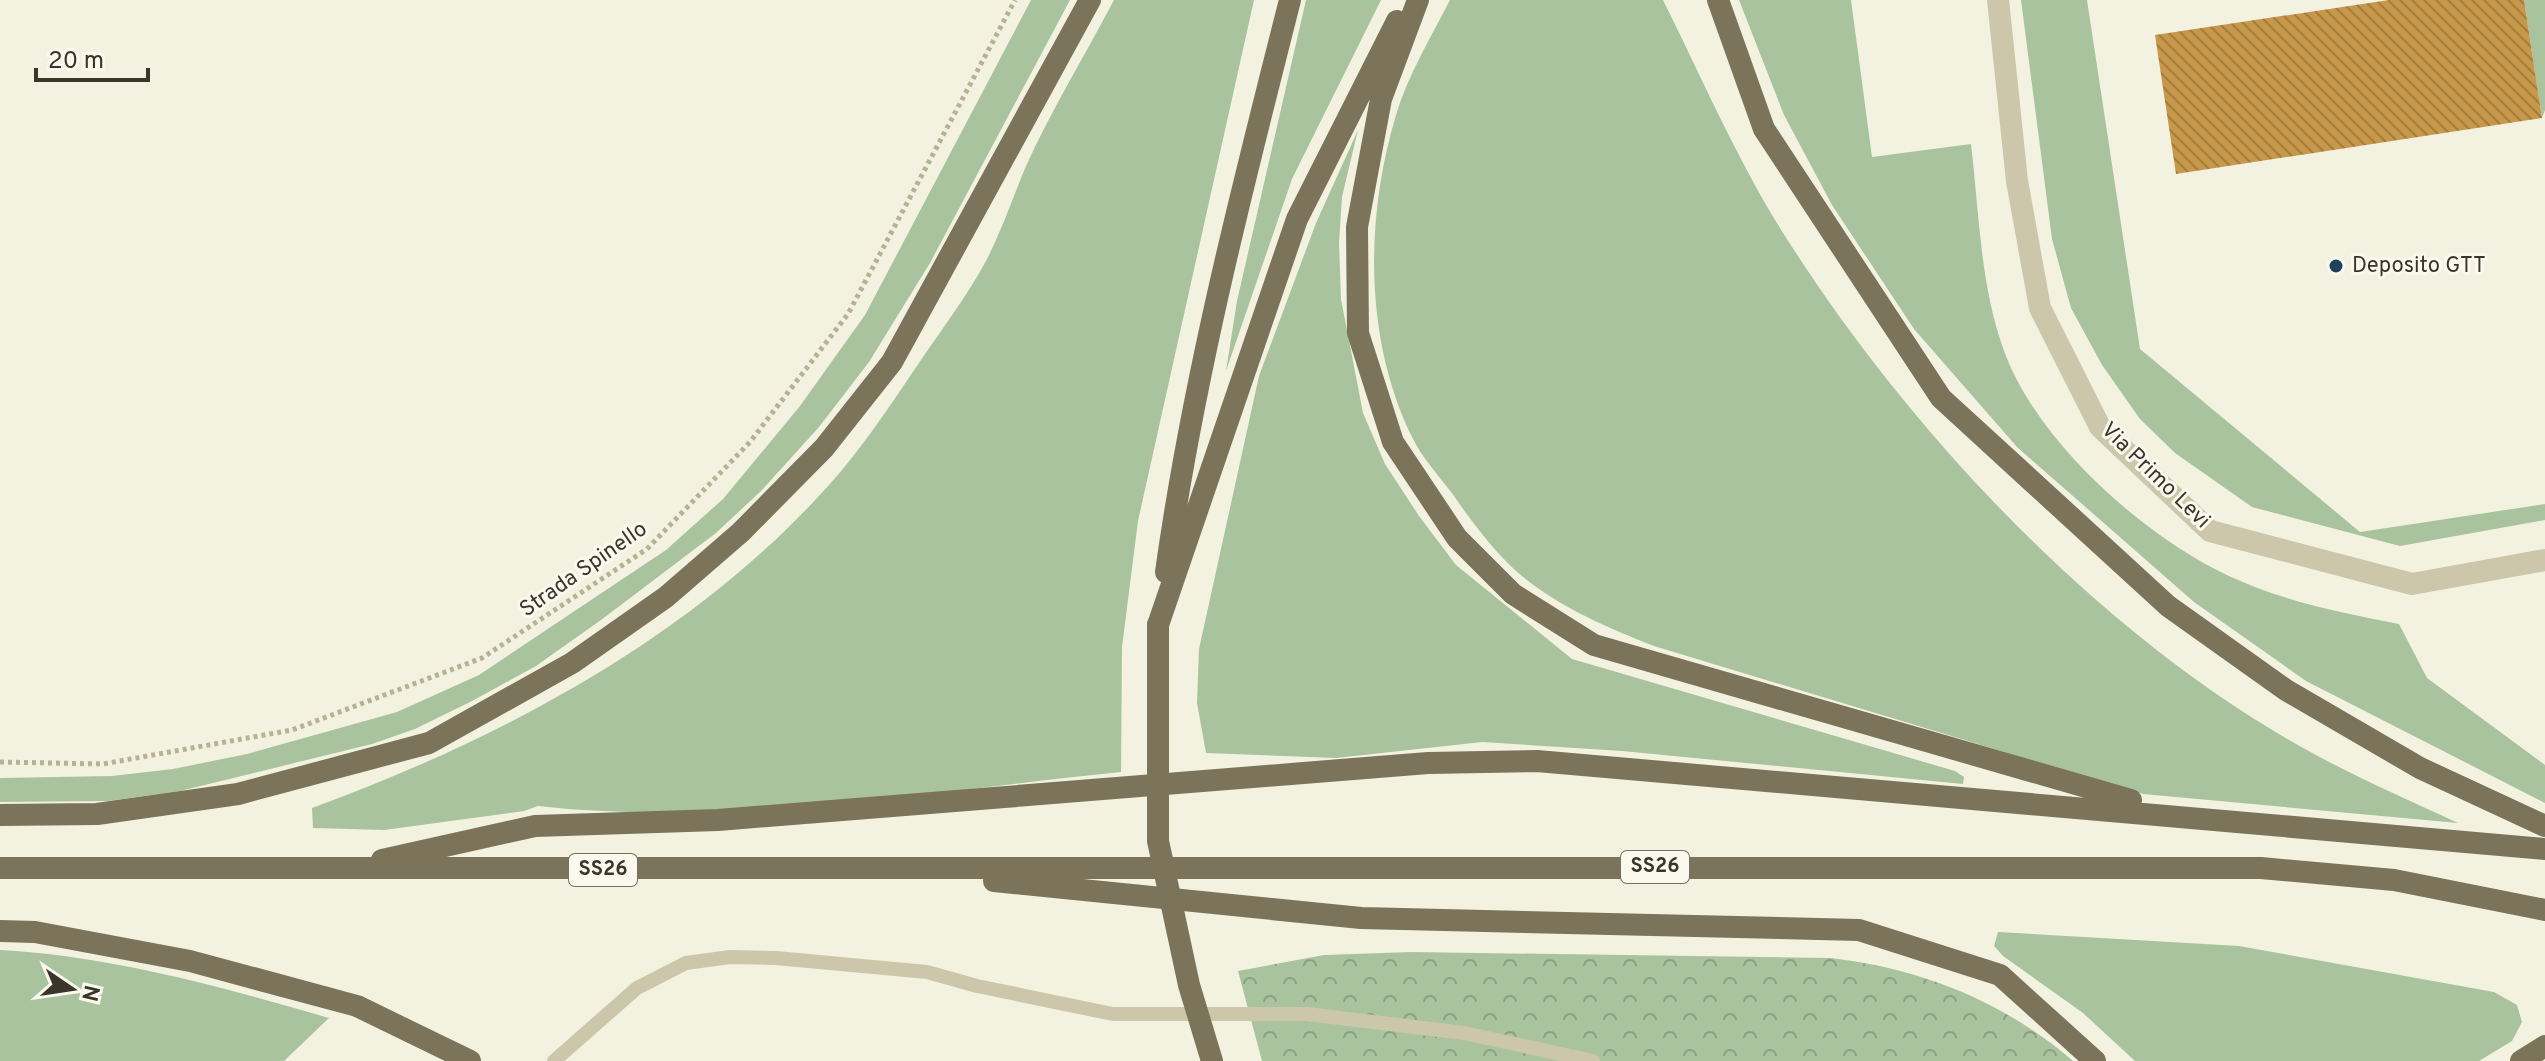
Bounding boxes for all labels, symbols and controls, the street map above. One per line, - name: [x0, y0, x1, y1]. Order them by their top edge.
- scale bar: [36, 32, 148, 82]
- text: 20 m: [48, 47, 104, 77]
- place label: Deposito GTT: [2352, 253, 2486, 280]
- marker: Deposito GTT: [2327, 257, 2345, 275]
- street label: Via Primo Levi: [2095, 417, 2215, 535]
- street label: Strada Spinello: [515, 516, 653, 624]
- road number: SS26: [1621, 851, 1689, 883]
- road number: SS26: [569, 854, 637, 886]
- north arrow: [32, 949, 112, 1029]
- text: N: [74, 982, 104, 1004]

